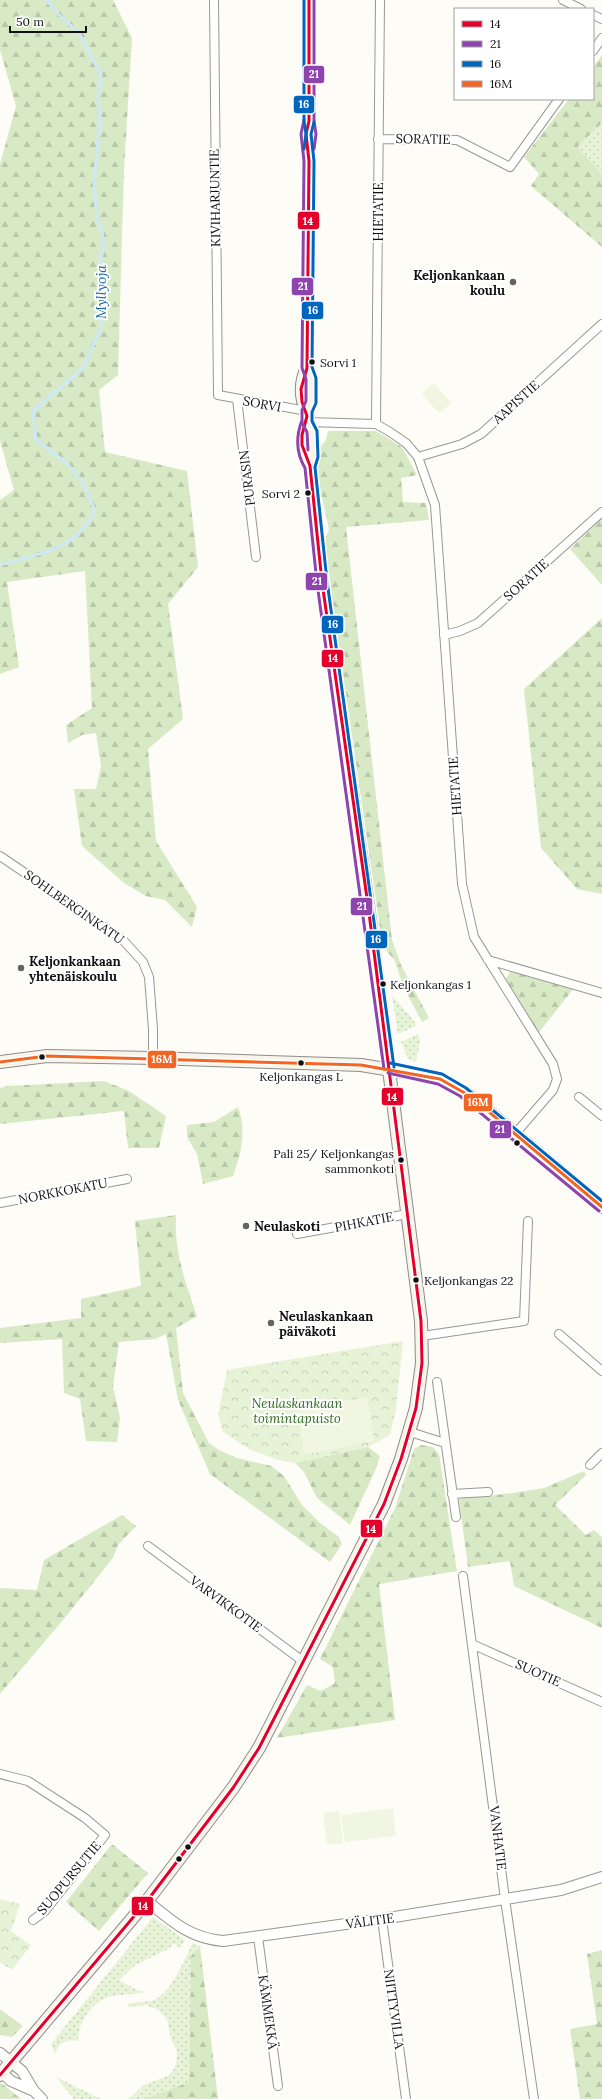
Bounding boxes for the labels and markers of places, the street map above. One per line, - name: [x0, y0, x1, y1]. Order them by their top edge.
- place label: Keljonkankaan koulu: [413, 267, 506, 299]
- marker: Keljonkankaan koulu: [508, 277, 518, 287]
- place label: Sorvi 1: [320, 355, 356, 370]
- marker: Sorvi 1: [307, 357, 317, 367]
- place label: Sorvi 2: [262, 486, 300, 501]
- marker: Sorvi 2: [303, 488, 313, 498]
- place label: Keljonkankaan yhtenäiskoulu: [29, 953, 122, 985]
- marker: Keljonkankaan yhtenäiskoulu: [16, 963, 26, 973]
- place label: Keljonkangas 1: [390, 977, 471, 992]
- marker: Keljonkangas 1: [378, 979, 388, 989]
- unlabelled marker: [37, 1052, 47, 1062]
- marker: Keljonkangas L: [296, 1058, 306, 1068]
- place label: Keljonkangas L: [259, 1069, 343, 1084]
- unlabelled marker: [512, 1138, 522, 1148]
- place label: Pali 25/ Keljonkangas sammonkoti: [273, 1146, 394, 1176]
- marker: Pali 25/ Keljonkangas sammonkoti: [396, 1155, 406, 1165]
- place label: Neulaskoti: [254, 1218, 320, 1235]
- marker: Neulaskoti: [241, 1221, 251, 1231]
- place label: Keljonkangas 22: [424, 1273, 514, 1288]
- marker: Keljonkangas 22: [411, 1275, 421, 1285]
- place label: Neulaskankaan päiväkoti: [279, 1308, 374, 1340]
- marker: Neulaskankaan päiväkoti: [266, 1318, 276, 1328]
- unlabelled marker: [183, 1842, 193, 1852]
- unlabelled marker: [174, 1854, 184, 1864]

